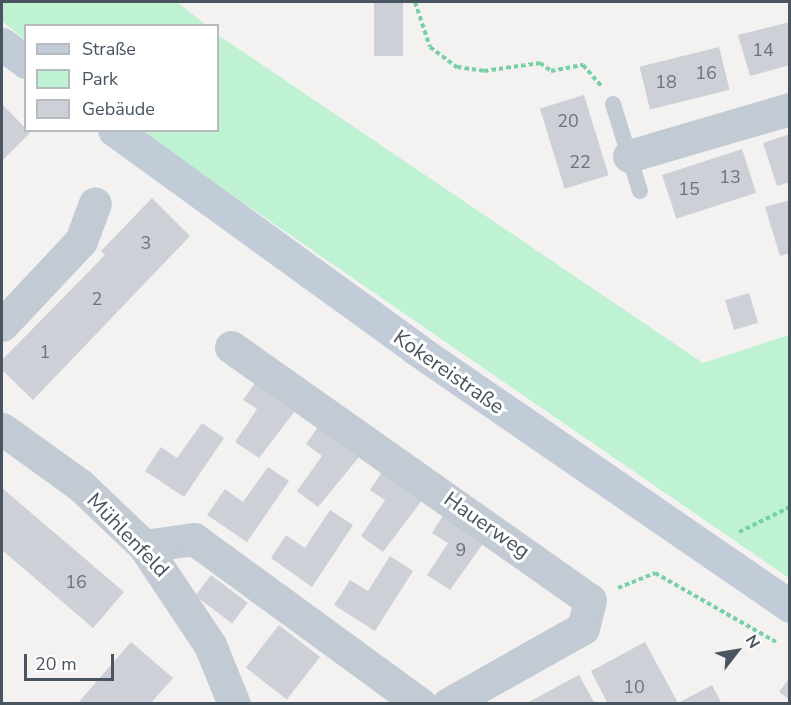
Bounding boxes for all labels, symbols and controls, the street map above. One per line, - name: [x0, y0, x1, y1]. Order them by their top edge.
- legend: [24, 24, 219, 132]
- text: Straße: [82, 37, 136, 61]
- house number: 14: [752, 39, 774, 61]
- house number: 16: [695, 62, 717, 84]
- text: Park: [82, 67, 118, 91]
- house number: 18: [655, 71, 677, 93]
- text: Gebäude: [82, 97, 155, 121]
- house number: 20: [557, 110, 579, 132]
- house number: 22: [569, 151, 591, 173]
- house number: 13: [719, 166, 741, 188]
- house number: 15: [678, 178, 700, 200]
- house number: 3: [141, 232, 151, 254]
- house number: 2: [92, 288, 102, 310]
- street label: Kokereistraße: [389, 325, 509, 419]
- house number: 1: [40, 341, 50, 363]
- street label: Hauerweg: [439, 486, 535, 564]
- street label: Mühlenfeld: [82, 488, 174, 582]
- house number: 9: [456, 539, 466, 561]
- house number: 16: [65, 571, 87, 593]
- north arrow: [707, 621, 767, 681]
- text: N: [740, 631, 765, 653]
- scale bar: [27, 642, 117, 680]
- text: 20 m: [35, 652, 77, 676]
- house number: 10: [623, 676, 645, 698]

